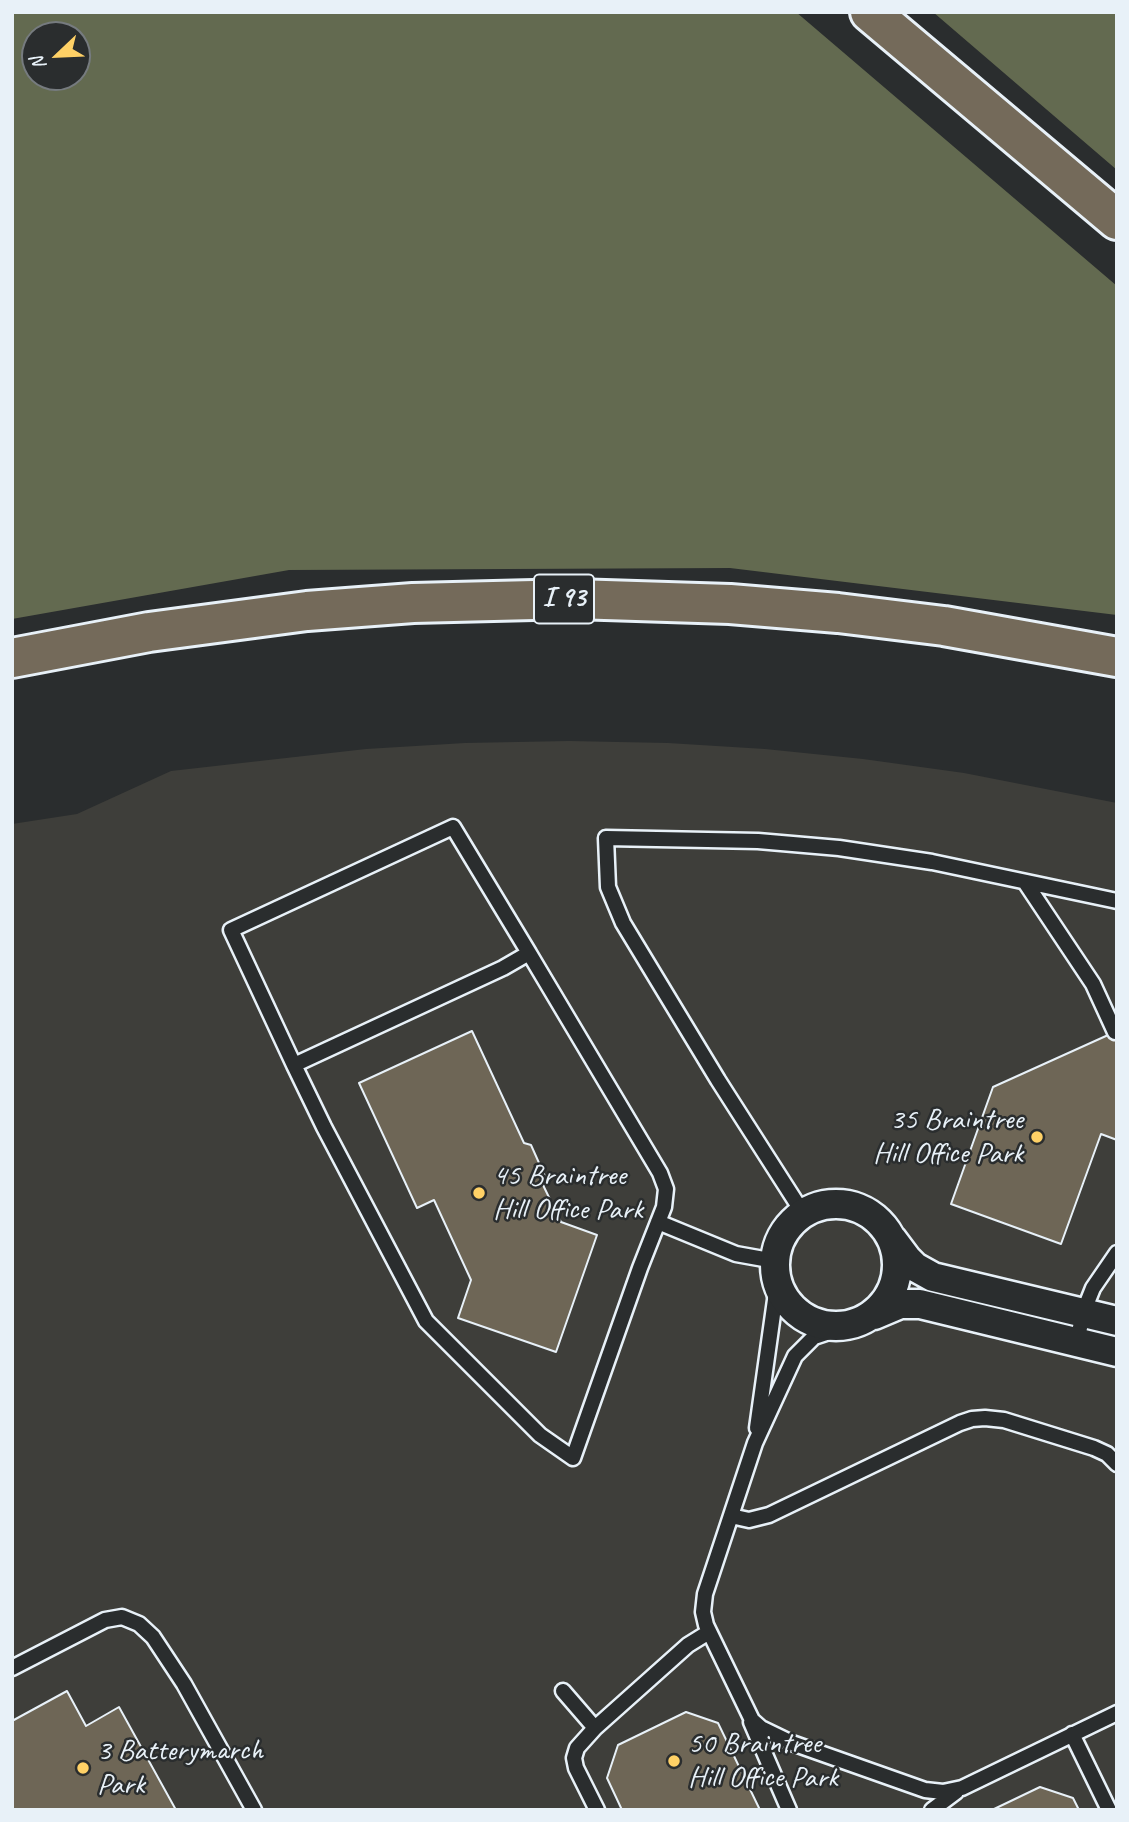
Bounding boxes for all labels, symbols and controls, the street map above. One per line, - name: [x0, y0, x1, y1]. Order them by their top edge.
- north arrow: [21, 21, 91, 91]
- text: N: [25, 53, 52, 74]
- road number: I 93: [534, 574, 594, 624]
- place label: 35 Braintree Hill Office Park: [873, 1102, 1023, 1172]
- marker: 35 Braintree Hill Office Park: [1029, 1129, 1045, 1145]
- place label: 45 Braintree Hill Office Park: [493, 1158, 643, 1228]
- marker: 45 Braintree Hill Office Park: [471, 1185, 487, 1201]
- place label: 50 Braintree Hill Office Park: [688, 1726, 838, 1796]
- place label: 3 Batterymarch Park: [97, 1733, 263, 1803]
- marker: 50 Braintree Hill Office Park: [666, 1753, 682, 1769]
- marker: 3 Batterymarch Park: [75, 1760, 91, 1776]

